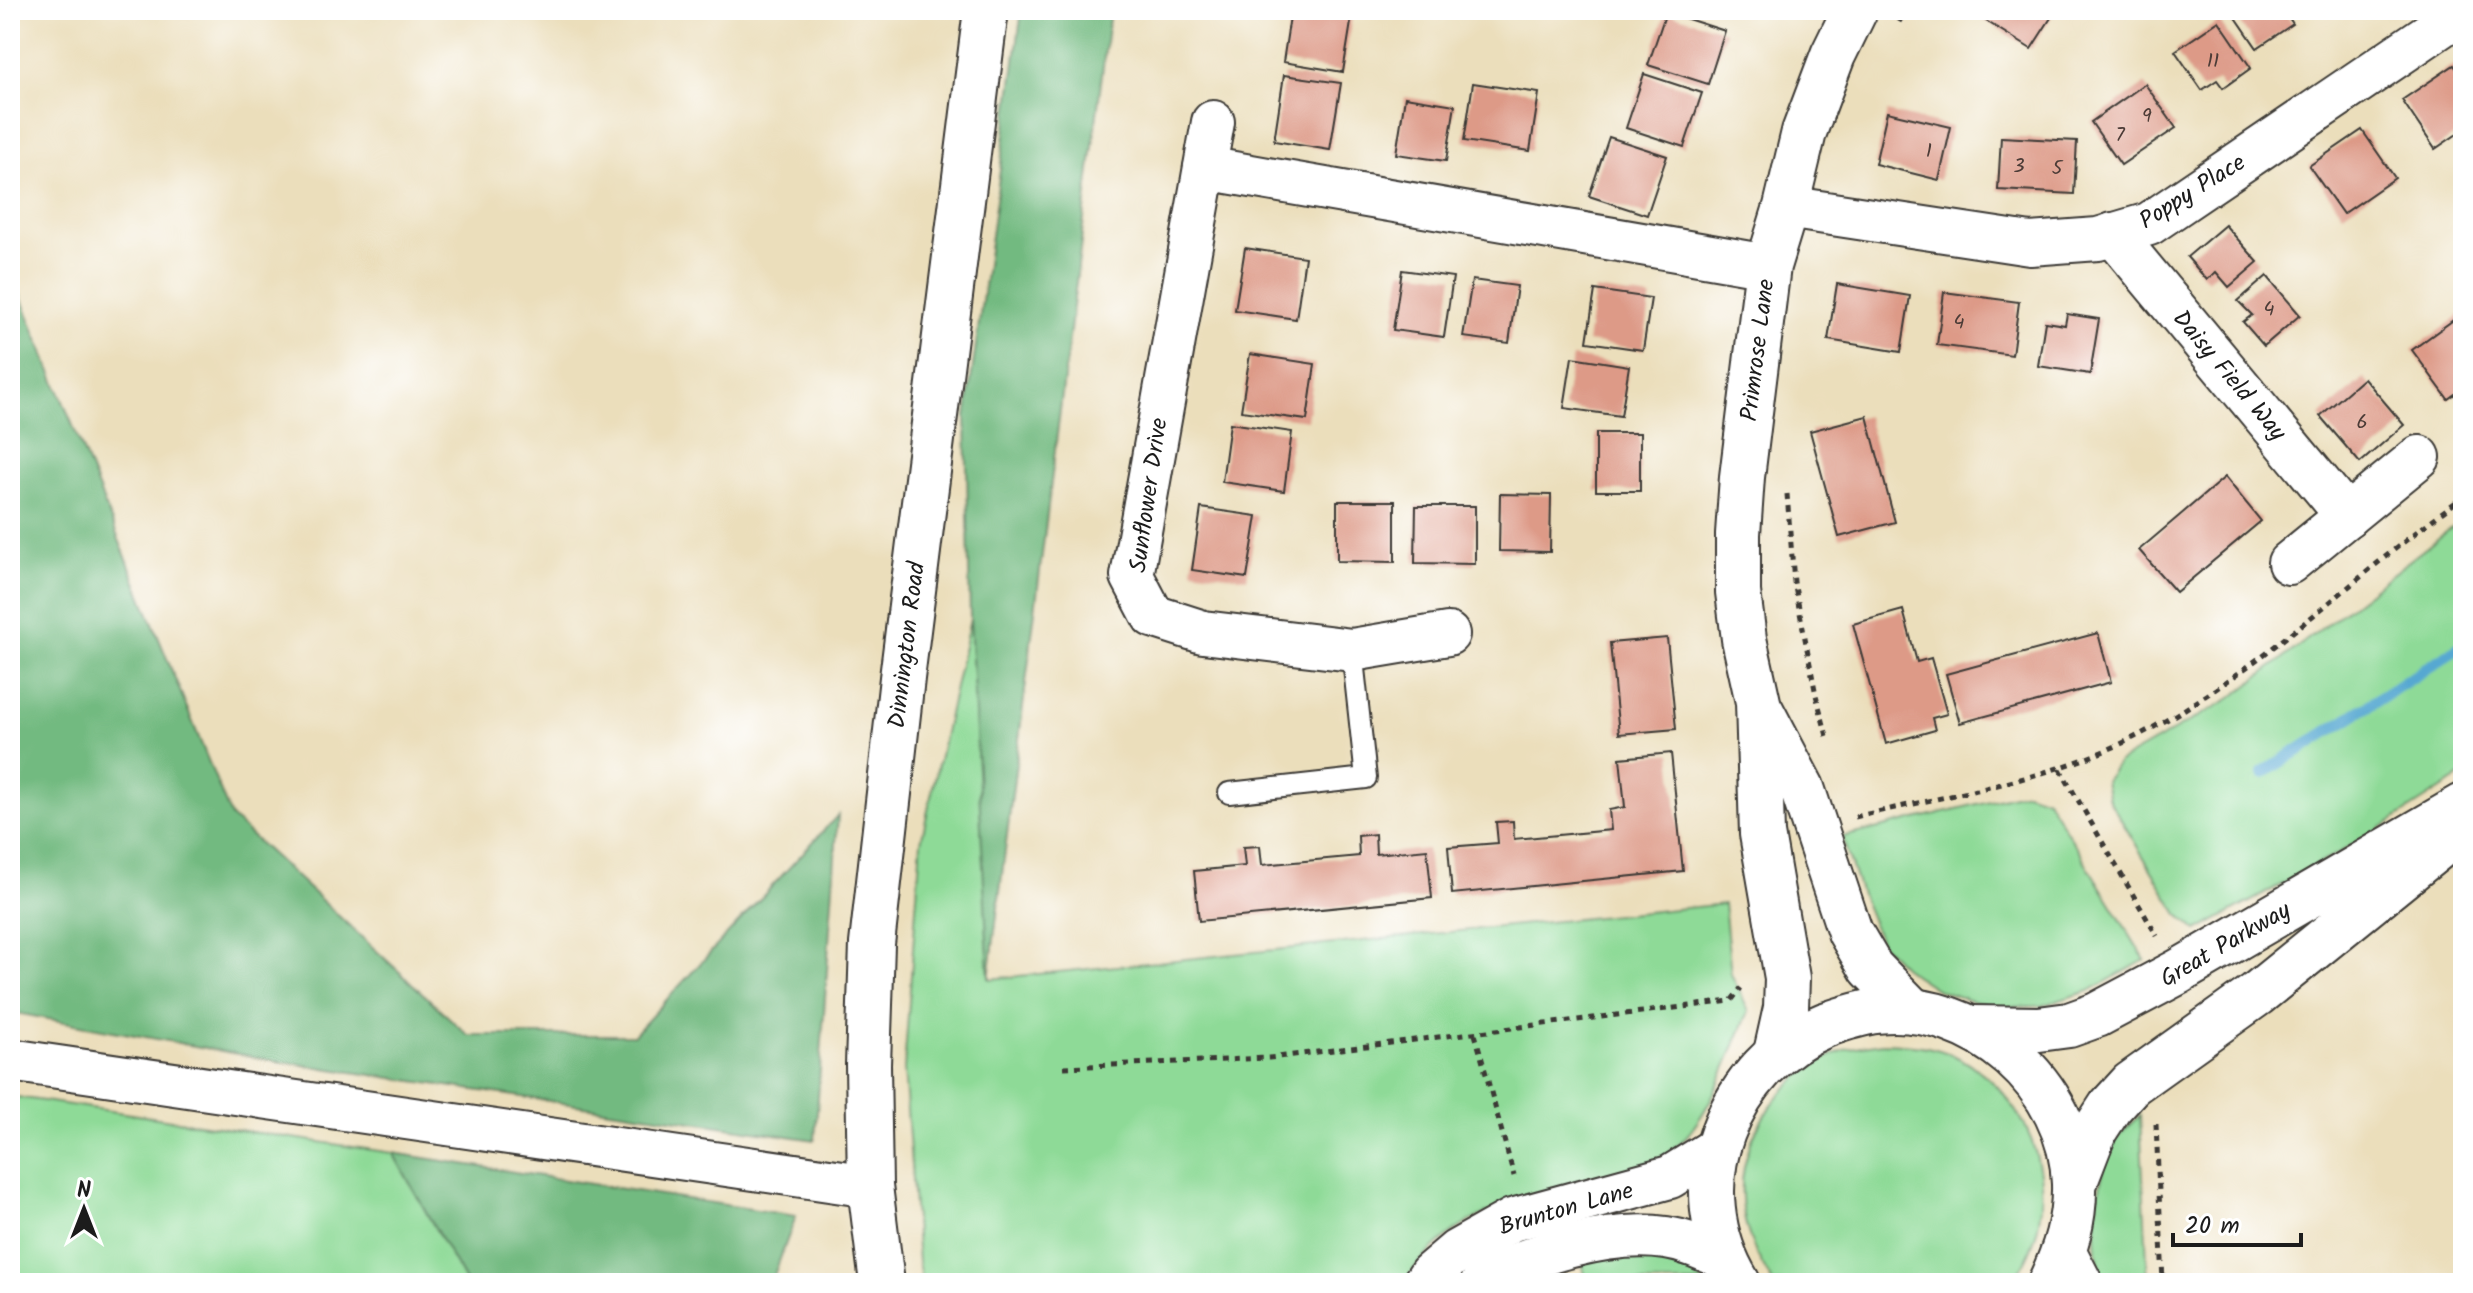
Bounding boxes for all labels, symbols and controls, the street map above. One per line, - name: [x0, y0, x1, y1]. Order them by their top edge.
- house number: 11: [2207, 46, 2219, 78]
- house number: 9: [2142, 101, 2152, 133]
- house number: 7: [2115, 120, 2125, 152]
- house number: 1: [1926, 136, 1932, 168]
- street label: Poppy Place: [2132, 144, 2254, 240]
- house number: 3: [2013, 151, 2025, 183]
- house number: 5: [2052, 153, 2064, 185]
- street label: Primrose Lane: [1730, 277, 1787, 424]
- house number: 4: [2263, 294, 2275, 326]
- street label: Daisy Field Way: [2162, 302, 2296, 451]
- house number: 4: [1953, 307, 1965, 339]
- house number: 6: [2356, 407, 2368, 439]
- street label: Sunflower Drive: [1119, 415, 1180, 575]
- street label: Dinnington Road: [878, 559, 937, 731]
- street label: Great Parkway: [2153, 892, 2299, 999]
- north arrow: [44, 1169, 124, 1249]
- street label: Brunton Lane: [1495, 1172, 1638, 1247]
- text: N: [77, 1174, 91, 1209]
- scale bar: [2173, 1197, 2301, 1247]
- text: 20 m: [2185, 1207, 2240, 1246]

